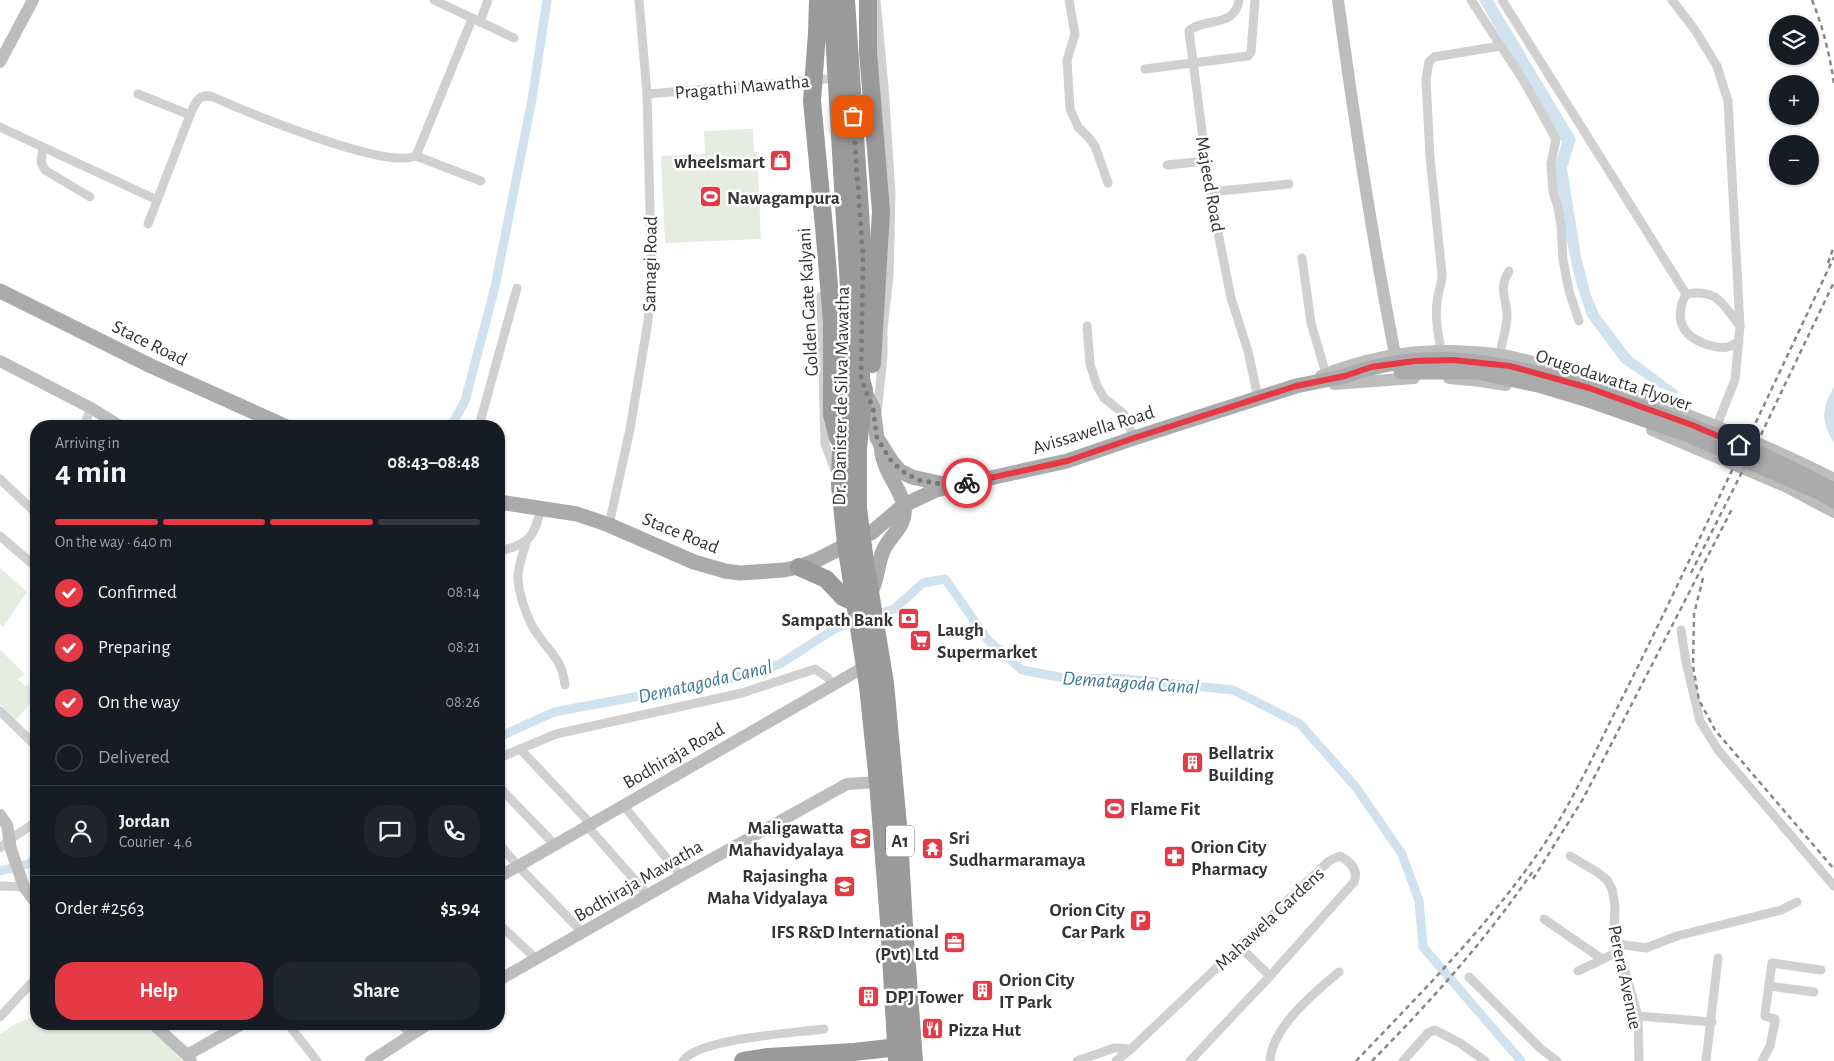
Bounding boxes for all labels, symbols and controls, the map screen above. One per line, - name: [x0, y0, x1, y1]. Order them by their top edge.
- map controls: [1769, 15, 1819, 185]
- button: layers: [1769, 15, 1819, 65]
- street label: Pragathi Mawatha: [674, 72, 810, 103]
- button: +: [1769, 75, 1819, 125]
- pin: [832, 95, 874, 137]
- icon: bag: [839, 102, 867, 130]
- street label: Majeed Road: [1192, 135, 1227, 234]
- button: −: [1769, 135, 1819, 185]
- shop icon: wheelsmart: [769, 149, 793, 173]
- place label: wheelsmart: [674, 153, 766, 172]
- sports icon: Nawagampura: [699, 185, 723, 209]
- place label: Nawagampura: [727, 189, 840, 208]
- street label: Samagi Road: [640, 216, 661, 312]
- street label: Golden Gate Kalyani: [795, 227, 822, 377]
- street label: Dr. Danister de Silva Mawatha: [830, 286, 853, 506]
- street label: Stace Road: [109, 317, 190, 370]
- street label: Orugodawatta Flyover: [1533, 346, 1694, 415]
- street label: Avissawella Road: [1030, 403, 1157, 458]
- pin: [1718, 424, 1760, 466]
- icon: home: [1725, 431, 1753, 459]
- text: Arriving in: [55, 435, 120, 451]
- text: 08:43–08:48: [387, 453, 480, 472]
- text: 4 min: [55, 456, 127, 488]
- courier: [942, 458, 992, 508]
- icon: bike: [953, 469, 981, 497]
- street label: Stace Road: [639, 509, 722, 557]
- text: On the way · 640 m: [55, 534, 172, 550]
- icon: check: [55, 579, 83, 607]
- text: Confirmed: [98, 583, 177, 602]
- text: 08:14: [447, 584, 480, 600]
- bank icon: Sampath Bank: [897, 607, 921, 631]
- place label: Sampath Bank: [782, 611, 894, 630]
- place label: Laugh Supermarket: [937, 621, 1038, 662]
- supermarket icon: Laugh Supermarket: [909, 628, 933, 652]
- icon: check: [55, 634, 83, 662]
- text: Preparing: [98, 638, 171, 657]
- text: 08:21: [448, 639, 480, 655]
- water label: Dematagoda Canal: [636, 657, 774, 707]
- water label: Dematagoda Canal: [1062, 668, 1200, 698]
- icon: check: [55, 689, 83, 717]
- text: On the way: [98, 693, 180, 712]
- text: 08:26: [446, 694, 480, 710]
- street label: Bodhiraja Road: [620, 720, 728, 793]
- place label: Bellatrix Building: [1208, 744, 1274, 785]
- text: Delivered: [98, 748, 170, 767]
- building icon: Bellatrix Building: [1180, 751, 1204, 775]
- sports icon: Flame Fit: [1102, 796, 1126, 820]
- place label: Flame Fit: [1130, 800, 1201, 819]
- button: person: [55, 805, 107, 857]
- button: chat: [364, 805, 416, 857]
- button: phone: [428, 805, 480, 857]
- text: Jordan: [119, 812, 170, 831]
- place label: Maligawatta Mahavidyalaya: [729, 819, 844, 860]
- school or university icon: Maligawatta Mahavidyalaya: [848, 826, 872, 850]
- road number: A1: [886, 826, 914, 856]
- place label: Sri Sudharmaramaya: [949, 829, 1086, 870]
- text: Courier · 4.6: [119, 834, 192, 850]
- temple icon: Sri Sudharmaramaya: [921, 836, 945, 860]
- street label: Bodhiraja Mawatha: [571, 837, 706, 926]
- place label: Orion City Pharmacy: [1191, 838, 1268, 879]
- pharmacy icon: Orion City Pharmacy: [1163, 845, 1187, 869]
- street label: Mahawela Gardens: [1212, 864, 1328, 974]
- place label: Rajasingha Maha Vidyalaya: [707, 867, 828, 908]
- school or university icon: Rajasingha Maha Vidyalaya: [832, 874, 856, 898]
- text: Order #2563: [55, 899, 144, 918]
- text: $5.94: [440, 899, 480, 918]
- place label: Orion City Car Park: [1049, 901, 1126, 942]
- parking icon: Orion City Car Park: [1129, 908, 1153, 932]
- place label: IFS R&D International (Pvt) Ltd: [771, 923, 939, 964]
- street label: Perera Avenue: [1604, 924, 1645, 1031]
- office icon: IFS R&D International (Pvt) Ltd: [943, 930, 967, 954]
- button: Help: [55, 962, 263, 1020]
- button: Share: [273, 962, 480, 1020]
- place label: Orion City IT Park: [999, 971, 1075, 1012]
- building icon: Orion City IT Park: [971, 978, 995, 1002]
- building icon: DPJ Tower: [857, 984, 881, 1008]
- place label: DPJ Tower: [885, 988, 964, 1007]
- restaurant icon: Pizza Hut: [920, 1017, 944, 1041]
- place label: Pizza Hut: [948, 1021, 1022, 1040]

